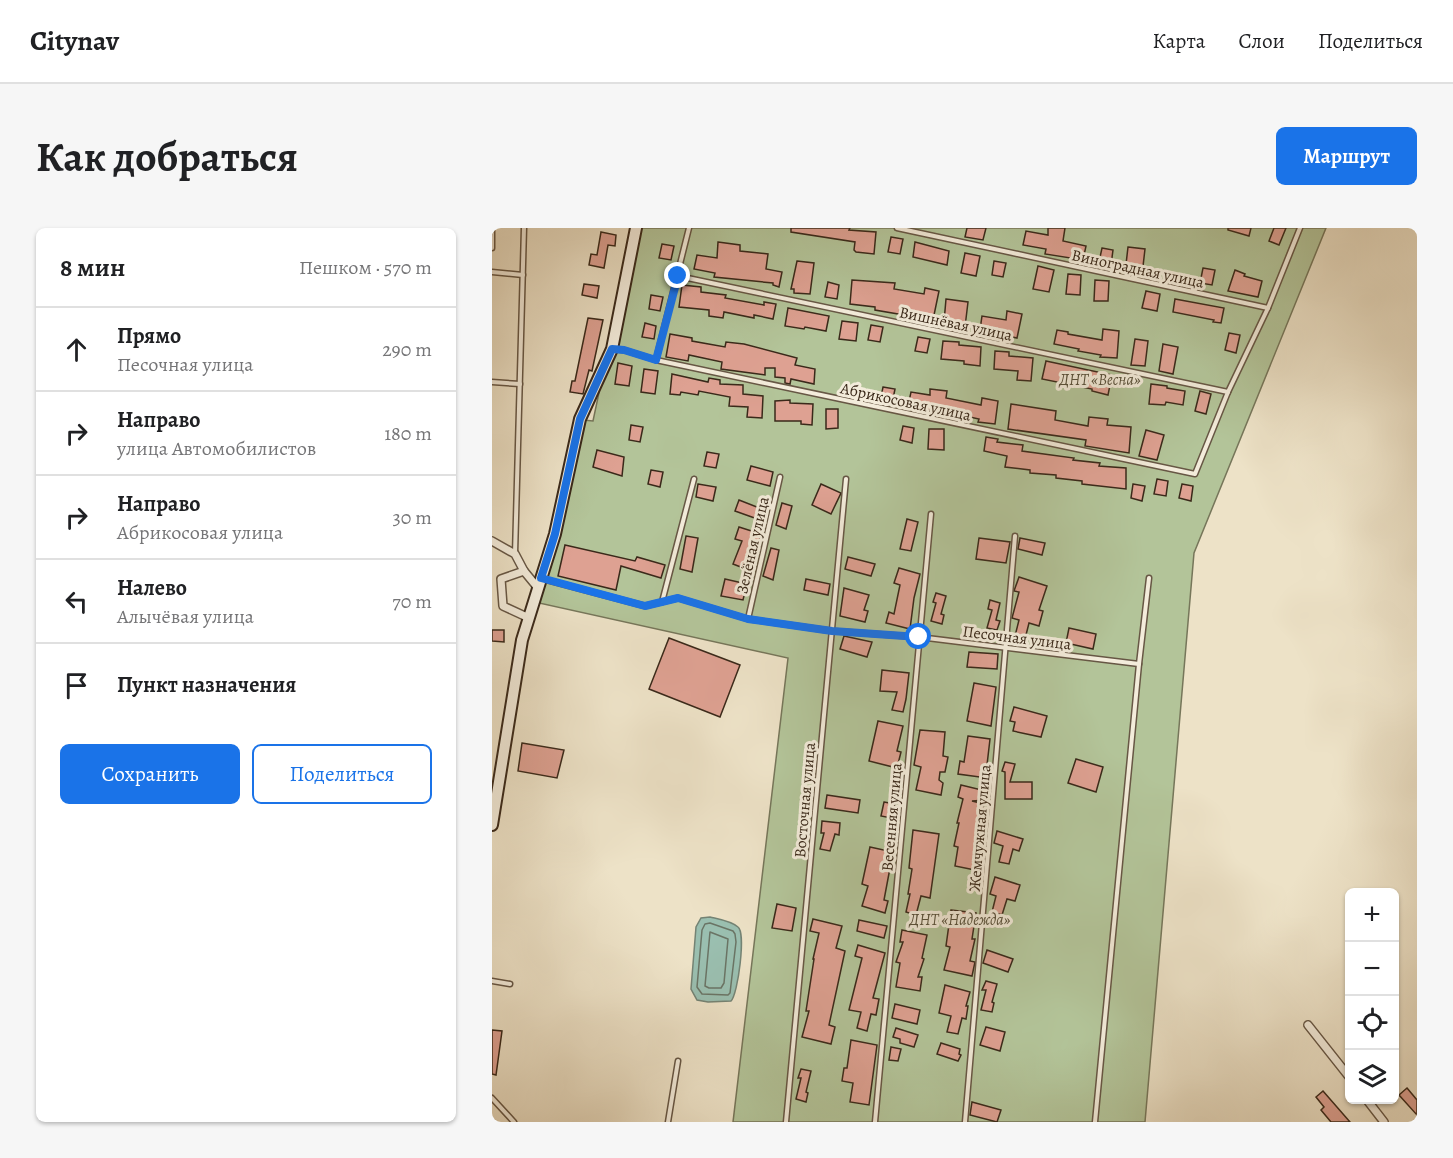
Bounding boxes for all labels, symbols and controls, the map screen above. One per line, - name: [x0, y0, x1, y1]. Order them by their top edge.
- text: Citynav: [30, 22, 119, 60]
- text: Карта: [1152, 27, 1205, 55]
- text: Слои: [1238, 27, 1285, 55]
- text: Поделиться: [1318, 27, 1423, 55]
- button: Маршрут: [1276, 127, 1417, 185]
- text: Как добраться: [36, 128, 298, 185]
- street label: Виноградная улица: [1070, 244, 1207, 294]
- text: 8 мин: [60, 250, 125, 285]
- text: Пешком · 570 m: [299, 254, 432, 281]
- route end: [664, 262, 690, 288]
- street label: Вишнёвая улица: [897, 301, 1015, 347]
- text: Прямо: [117, 321, 181, 351]
- icon: ahead: [60, 333, 93, 366]
- text: 290 m: [382, 336, 432, 363]
- text: Песочная улица: [117, 351, 254, 378]
- park label: ДНТ «Весна»: [1058, 369, 1141, 391]
- street label: Абрикосовая улица: [837, 377, 974, 427]
- text: Направо: [117, 405, 200, 435]
- icon: right: [60, 417, 93, 450]
- text: 180 m: [384, 420, 432, 447]
- text: улица Автомобилистов: [117, 435, 316, 462]
- text: Направо: [117, 489, 200, 519]
- street label: Зелёная улица: [731, 494, 775, 596]
- icon: right: [60, 501, 93, 534]
- text: 30 m: [392, 504, 432, 531]
- text: Абрикосовая улица: [117, 519, 283, 546]
- text: Налево: [117, 573, 187, 603]
- icon: left: [60, 585, 93, 618]
- text: 70 m: [392, 588, 432, 615]
- text: Алычёвая улица: [117, 603, 254, 630]
- street label: Песочная улица: [961, 620, 1073, 656]
- route start: [905, 623, 931, 649]
- icon: arrive: [60, 669, 93, 702]
- text: Пункт назначения: [117, 670, 296, 700]
- street label: Восточная улица: [789, 741, 821, 859]
- button: Сохранить: [60, 744, 240, 804]
- button: Поделиться: [252, 744, 432, 804]
- street label: Весенняя улица: [876, 761, 908, 872]
- street label: Жемчужная улица: [963, 763, 997, 893]
- map controls: [1345, 888, 1399, 1104]
- button: +: [1345, 888, 1399, 942]
- park label: ДНТ «Надежда»: [909, 909, 1011, 931]
- button: −: [1345, 942, 1399, 996]
- button: locate: [1345, 996, 1399, 1050]
- button: layers: [1345, 1050, 1399, 1104]

